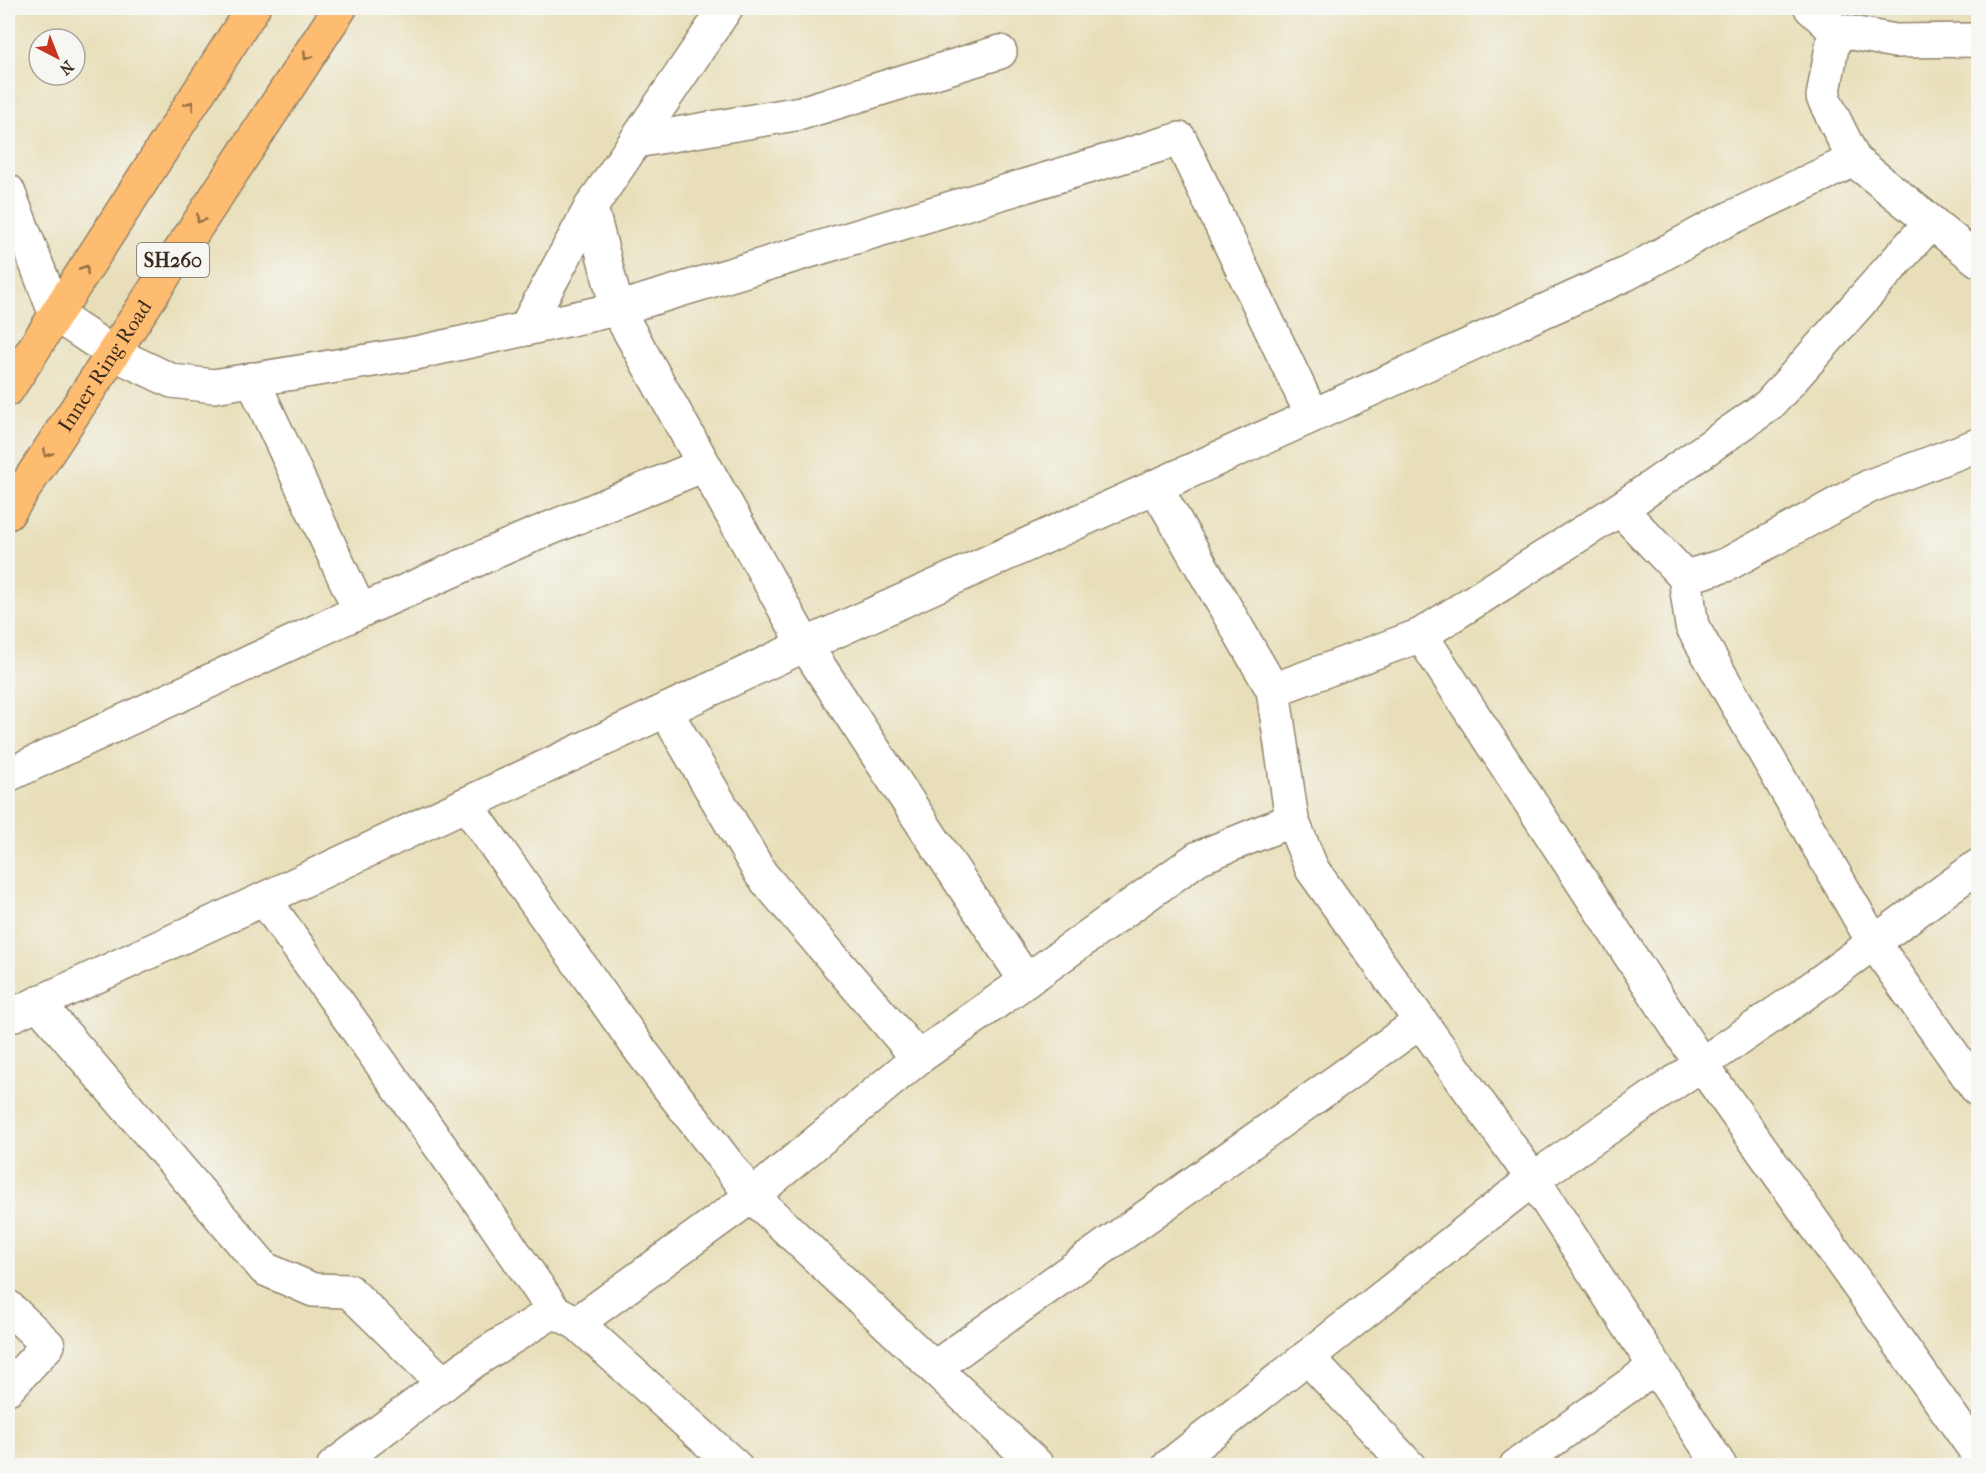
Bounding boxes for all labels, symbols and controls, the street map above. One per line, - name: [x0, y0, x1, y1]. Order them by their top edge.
- north arrow: [27, 27, 87, 87]
- one-way arrow: [304, 50, 315, 61]
- text: N: [55, 57, 78, 79]
- one-way arrow: [183, 101, 195, 111]
- one-way arrow: [197, 213, 208, 224]
- road number: SH260: [137, 243, 209, 277]
- one-way arrow: [78, 265, 90, 275]
- street label: Inner Ring Road: [53, 295, 157, 436]
- one-way arrow: [43, 446, 54, 457]

